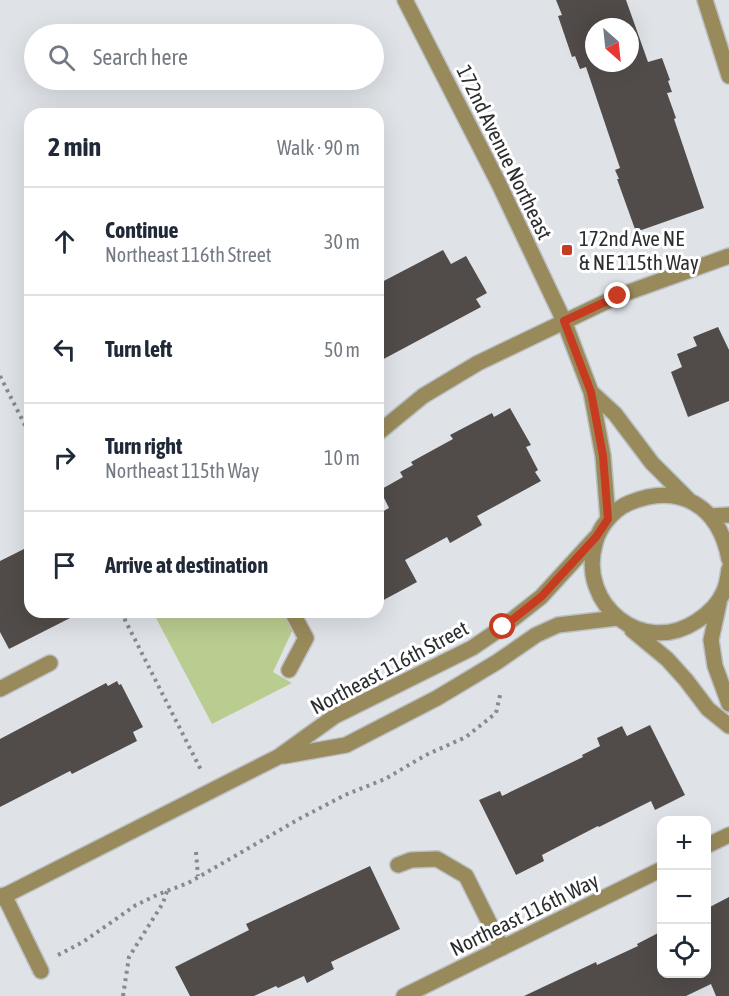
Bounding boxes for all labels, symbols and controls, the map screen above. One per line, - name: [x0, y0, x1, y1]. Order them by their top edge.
- north arrow: [585, 18, 639, 72]
- search box: [24, 24, 384, 90]
- icon: search: [45, 41, 78, 74]
- text: Search here: [93, 44, 188, 70]
- street label: 172nd Avenue Northeast: [452, 61, 558, 243]
- text: 2 min: [48, 132, 101, 162]
- text: Walk · 90 m: [277, 136, 360, 159]
- text: Continue: [105, 217, 179, 243]
- icon: ahead: [48, 225, 81, 258]
- place label: 172nd Ave NE & NE 115th Way: [579, 226, 699, 274]
- text: 30 m: [324, 230, 360, 253]
- text: Northeast 116th Street: [105, 243, 272, 266]
- marker: 172nd Ave NE & NE 115th Way: [560, 243, 574, 257]
- route end: [604, 282, 630, 308]
- icon: left: [48, 333, 81, 366]
- text: Turn left: [105, 336, 172, 362]
- text: 50 m: [324, 338, 360, 361]
- text: Turn right: [105, 433, 182, 459]
- icon: right: [48, 441, 81, 474]
- text: 10 m: [324, 446, 360, 469]
- text: Northeast 115th Way: [105, 459, 259, 482]
- icon: arrive: [48, 549, 81, 582]
- text: Arrive at destination: [105, 552, 268, 578]
- route start: [489, 613, 515, 639]
- street label: Northeast 116th Street: [306, 615, 472, 719]
- map controls: [657, 816, 711, 978]
- button: +: [657, 816, 711, 870]
- street label: Northeast 116th Way: [446, 868, 602, 960]
- button: −: [657, 870, 711, 924]
- button: locate: [657, 924, 711, 978]

